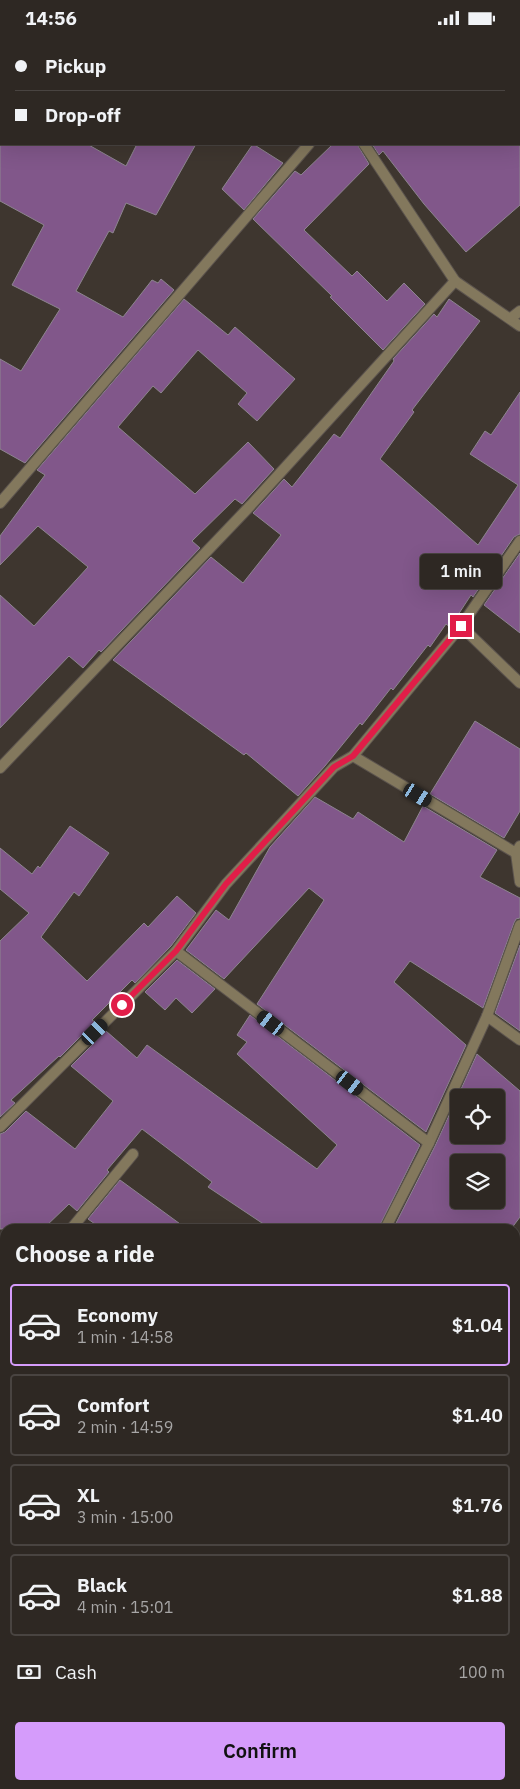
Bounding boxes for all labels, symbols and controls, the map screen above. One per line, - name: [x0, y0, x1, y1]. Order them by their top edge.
- text: 14:56: [25, 6, 77, 30]
- text: Pickup: [45, 54, 106, 78]
- text: Drop-off: [45, 103, 121, 127]
- callout: 1 min: [420, 553, 502, 589]
- text: 1 min: [440, 561, 482, 581]
- route end: [450, 615, 472, 637]
- car: [401, 781, 434, 809]
- route start: [111, 994, 133, 1016]
- car: [254, 1008, 287, 1038]
- car: [79, 1016, 110, 1048]
- car: [333, 1068, 366, 1098]
- map controls: [450, 1089, 505, 1209]
- button: locate: [450, 1089, 505, 1144]
- button: layers: [450, 1154, 505, 1209]
- text: Choose a ride: [15, 1239, 155, 1268]
- icon: car: [17, 1303, 62, 1348]
- text: Economy: [77, 1303, 158, 1327]
- text: $1.04: [452, 1313, 503, 1337]
- text: 1 min · 14:58: [77, 1327, 173, 1347]
- icon: car: [17, 1393, 62, 1438]
- text: Comfort: [77, 1393, 150, 1417]
- text: $1.40: [452, 1403, 503, 1427]
- text: 2 min · 14:59: [77, 1417, 173, 1437]
- icon: car: [17, 1483, 62, 1528]
- text: XL: [77, 1483, 100, 1507]
- text: $1.76: [452, 1493, 503, 1517]
- text: 3 min · 15:00: [77, 1507, 173, 1527]
- icon: car: [17, 1573, 62, 1618]
- text: Black: [77, 1573, 127, 1597]
- text: $1.88: [452, 1583, 503, 1607]
- text: 4 min · 15:01: [77, 1597, 173, 1617]
- icon: cash: [15, 1658, 43, 1686]
- text: Cash: [55, 1660, 97, 1684]
- text: 100 m: [458, 1662, 505, 1682]
- button: Confirm: [15, 1722, 505, 1780]

